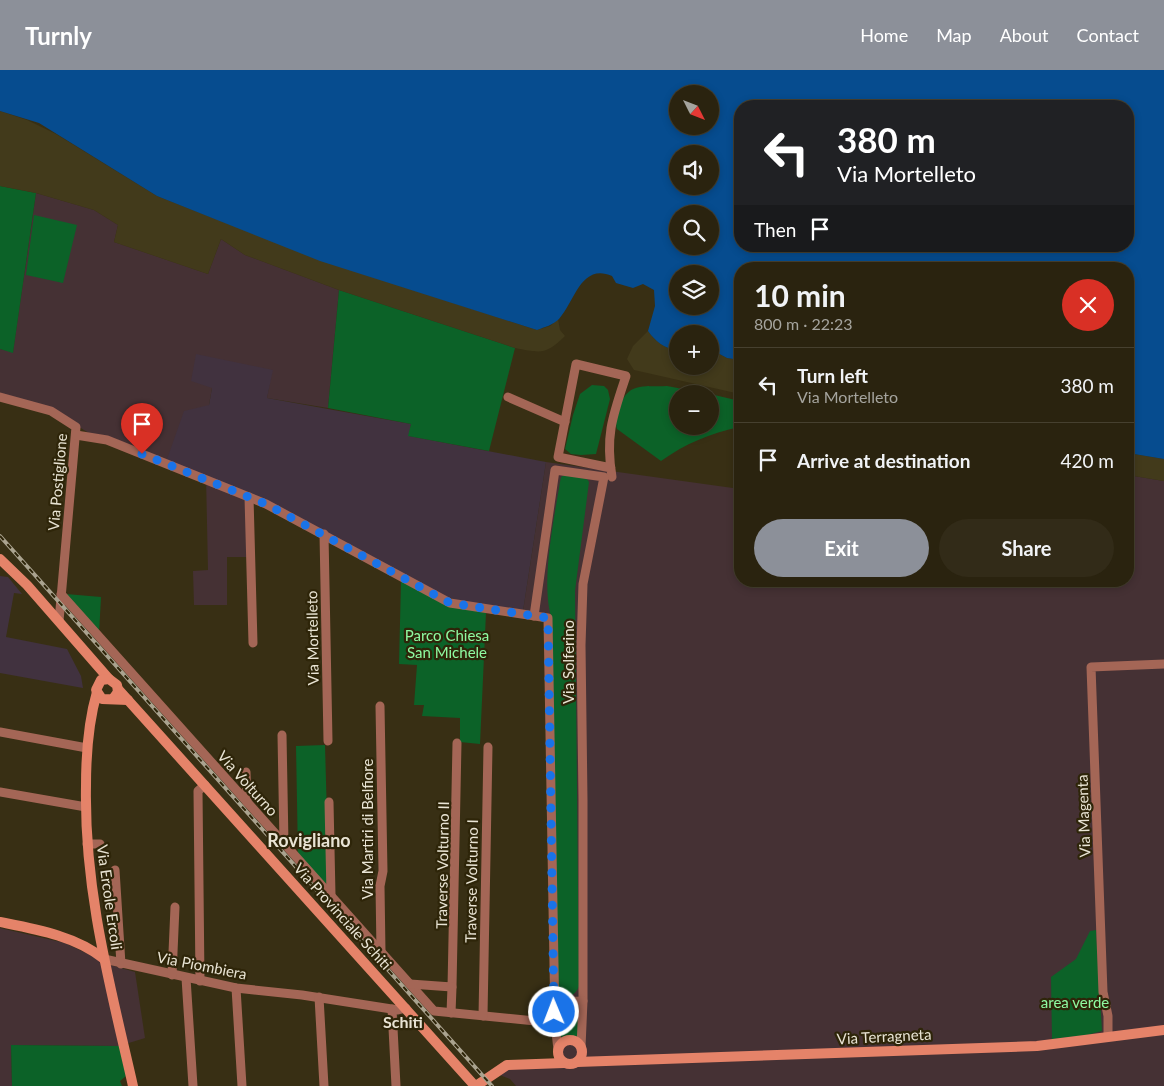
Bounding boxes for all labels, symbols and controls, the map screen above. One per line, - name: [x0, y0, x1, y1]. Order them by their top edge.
- text: Turnly: [25, 21, 92, 50]
- text: Home: [860, 24, 908, 46]
- text: Map: [936, 24, 972, 46]
- text: About: [1000, 24, 1049, 46]
- text: Contact: [1077, 24, 1139, 46]
- north arrow: [669, 85, 719, 135]
- map controls: [669, 85, 719, 435]
- text: 380 m: [837, 118, 936, 160]
- icon: left: [754, 120, 819, 185]
- button: sound: [669, 145, 719, 195]
- text: Via Mortelleto: [837, 160, 976, 187]
- button: search: [669, 205, 719, 255]
- icon: arrive: [806, 215, 834, 243]
- text: Then: [754, 218, 796, 241]
- button: layers: [669, 265, 719, 315]
- text: 10 min: [754, 277, 846, 313]
- button: close: [1062, 279, 1114, 331]
- text: 800 m · 22:23: [754, 314, 853, 333]
- button: +: [669, 325, 719, 375]
- text: Turn left: [797, 364, 868, 387]
- icon: left: [754, 371, 782, 399]
- text: 380 m: [1060, 374, 1114, 397]
- button: −: [669, 385, 719, 435]
- text: Via Mortelleto: [797, 387, 898, 406]
- pin: [121, 403, 163, 454]
- icon: arrive: [128, 410, 156, 438]
- street label: Via Postiglione: [44, 433, 70, 531]
- icon: arrive: [754, 446, 782, 474]
- text: Arrive at destination: [797, 449, 970, 472]
- text: 420 m: [1060, 449, 1114, 472]
- button: Exit: [754, 519, 929, 577]
- button: Share: [939, 519, 1114, 577]
- street label: Via Mortelleto: [302, 590, 322, 686]
- street label: Via Solferino: [559, 620, 577, 704]
- park label: Parco Chiesa San Michele: [405, 626, 489, 661]
- street label: Via Volturno: [214, 747, 282, 819]
- street label: Via Martiri di Belfiore: [358, 758, 376, 899]
- street label: Via Magenta: [1073, 774, 1093, 858]
- street label: Traverse Volturno II: [432, 801, 452, 929]
- street label: Traverse Volturno I: [461, 819, 481, 943]
- district label: Rovigliano: [267, 829, 351, 851]
- street label: Via Ercole Ercoli: [94, 843, 126, 951]
- street label: Via Provinciale Schiti: [290, 859, 396, 973]
- street label: Via Piombiera: [156, 947, 248, 983]
- position arrow: [527, 985, 579, 1037]
- park label: area verde: [1041, 993, 1109, 1011]
- district label: Schiti: [383, 1012, 423, 1031]
- street label: Via Terragneta: [836, 1025, 932, 1047]

